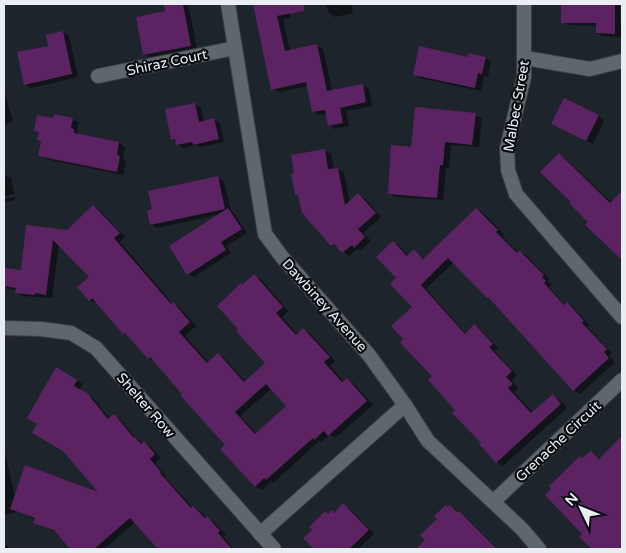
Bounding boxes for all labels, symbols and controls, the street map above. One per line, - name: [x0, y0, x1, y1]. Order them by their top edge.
- street label: Shiraz Court: [125, 46, 209, 79]
- street label: Malbec Street: [500, 58, 533, 153]
- street label: Dawbiney Avenue: [278, 255, 371, 355]
- street label: Shelter Row: [113, 370, 178, 441]
- street label: Grenache Circuit: [512, 397, 605, 485]
- north arrow: [556, 483, 606, 533]
- text: N: [562, 490, 582, 509]

